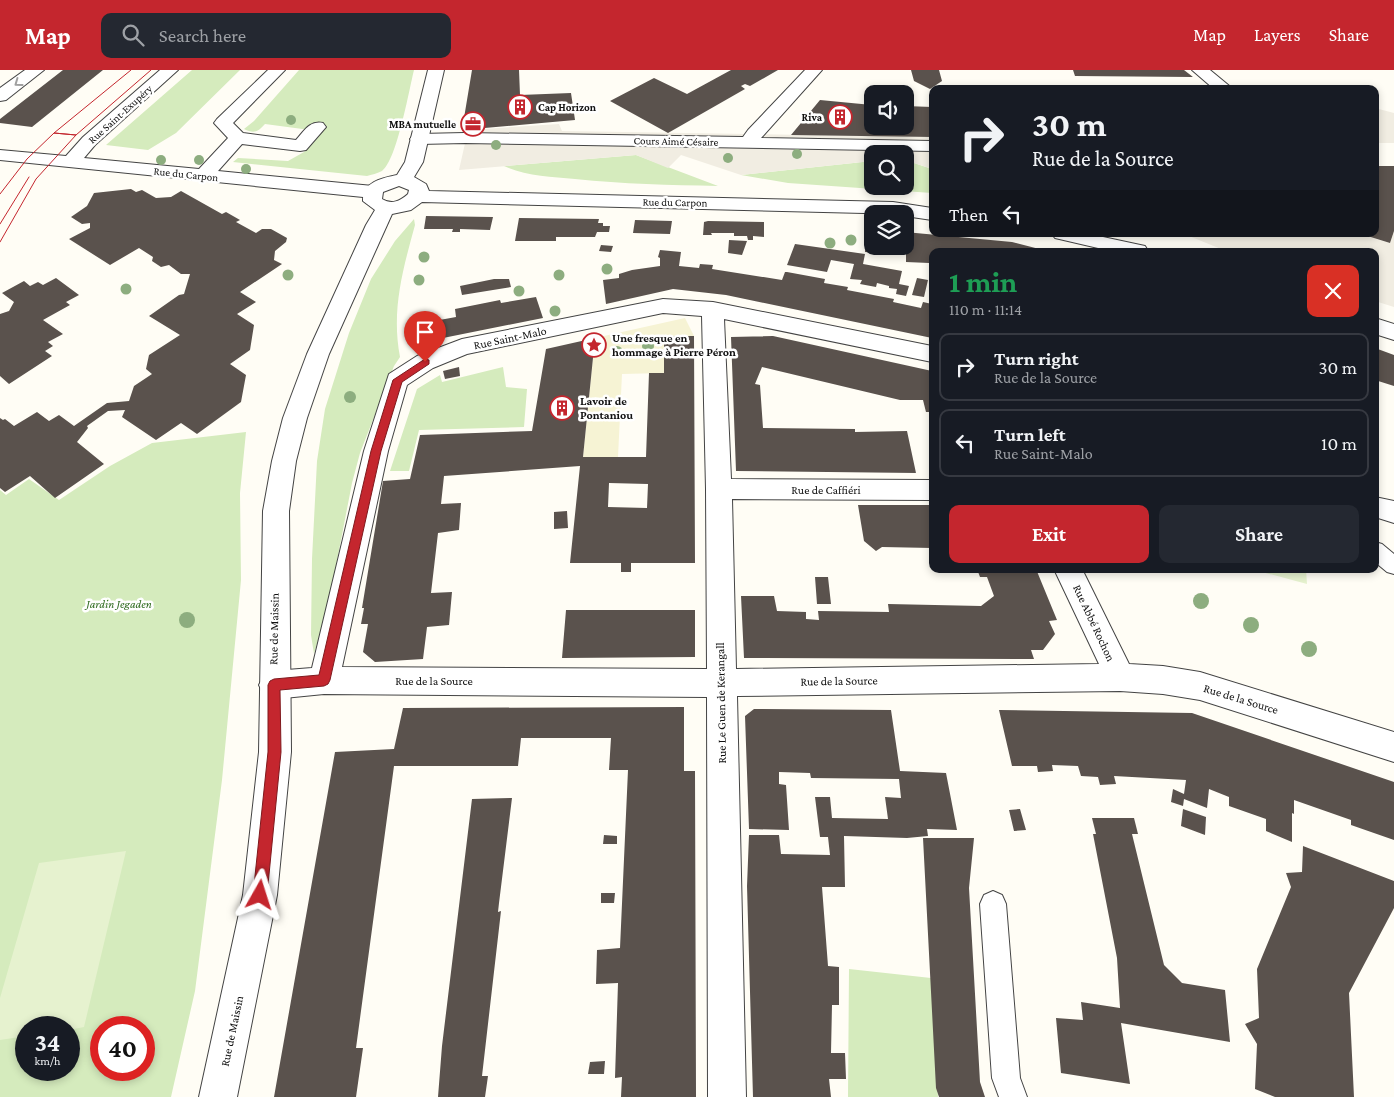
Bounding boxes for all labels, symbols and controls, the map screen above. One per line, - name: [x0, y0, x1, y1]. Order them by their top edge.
- search box: [101, 13, 451, 58]
- icon: search: [119, 21, 147, 49]
- text: Map: [25, 22, 71, 49]
- text: Search here: [159, 25, 246, 46]
- text: Map: [1193, 25, 1226, 45]
- text: Layers: [1254, 25, 1301, 45]
- text: Share: [1329, 25, 1369, 45]
- one-way arrow: [14, 77, 24, 86]
- street label: Rue Saint-Exupéry: [86, 82, 156, 147]
- map controls: [864, 85, 914, 255]
- button: sound: [864, 85, 914, 135]
- building icon: Cap Horizon: [507, 94, 533, 120]
- place label: Cap Horizon: [538, 101, 597, 113]
- building icon: Riva: [827, 104, 853, 130]
- icon: right: [949, 105, 1014, 170]
- text: 30 m: [1032, 105, 1107, 144]
- office icon: MBA mutuelle: [460, 111, 486, 137]
- place label: Riva: [802, 111, 823, 123]
- place label: MBA mutuelle: [389, 118, 456, 130]
- street label: Cours Aimé Césaire: [633, 134, 719, 148]
- button: search: [864, 145, 914, 195]
- text: Rue de la Source: [1032, 146, 1174, 171]
- street label: Rue du Carpon: [153, 165, 219, 184]
- street label: Rue du Carpon: [642, 195, 708, 210]
- icon: left: [998, 200, 1026, 228]
- text: Then: [949, 204, 988, 225]
- button: layers: [864, 205, 914, 255]
- text: 1 min: [949, 265, 1017, 298]
- button: close: [1307, 265, 1359, 317]
- text: 110 m · 11:14: [949, 301, 1022, 318]
- pin: [404, 311, 446, 362]
- icon: arrive: [411, 318, 439, 346]
- street label: Rue Saint-Malo: [472, 323, 548, 353]
- place label: Une fresque en hommage à Pierre Péron: [612, 331, 736, 359]
- place icon: Une fresque en hommage à Pierre Péron: [581, 332, 607, 358]
- text: Turn right: [994, 348, 1079, 369]
- icon: right: [951, 353, 979, 381]
- text: 30 m: [1318, 357, 1357, 378]
- text: Rue de la Source: [994, 369, 1097, 386]
- place label: Lavoir de Pontaniou: [580, 394, 633, 422]
- building icon: Lavoir de Pontaniou: [549, 395, 575, 421]
- text: Turn left: [994, 424, 1066, 445]
- icon: left: [951, 429, 979, 457]
- text: 10 m: [1321, 433, 1357, 454]
- text: Rue Saint-Malo: [994, 445, 1093, 462]
- street label: Rue de Caffiéri: [791, 483, 861, 497]
- button: Exit: [949, 505, 1149, 563]
- button: Share: [1159, 505, 1359, 563]
- street label: Rue Abbé Rochon: [1070, 582, 1118, 664]
- street label: Rue de Maissin: [266, 592, 282, 665]
- park label: Jardin Jegaden: [84, 597, 152, 611]
- street label: Rue Le Guen de Kerangall: [713, 642, 729, 764]
- street label: Rue de la Source: [800, 673, 878, 689]
- street label: Rue de la Source: [395, 674, 473, 688]
- street label: Rue de la Source: [1202, 681, 1280, 717]
- position arrow: [233, 868, 285, 920]
- street label: Rue de Maissin: [218, 994, 246, 1068]
- speed limit sign: 40: [90, 1016, 155, 1081]
- text: 34: [35, 1029, 60, 1056]
- text: km/h: [35, 1054, 60, 1068]

